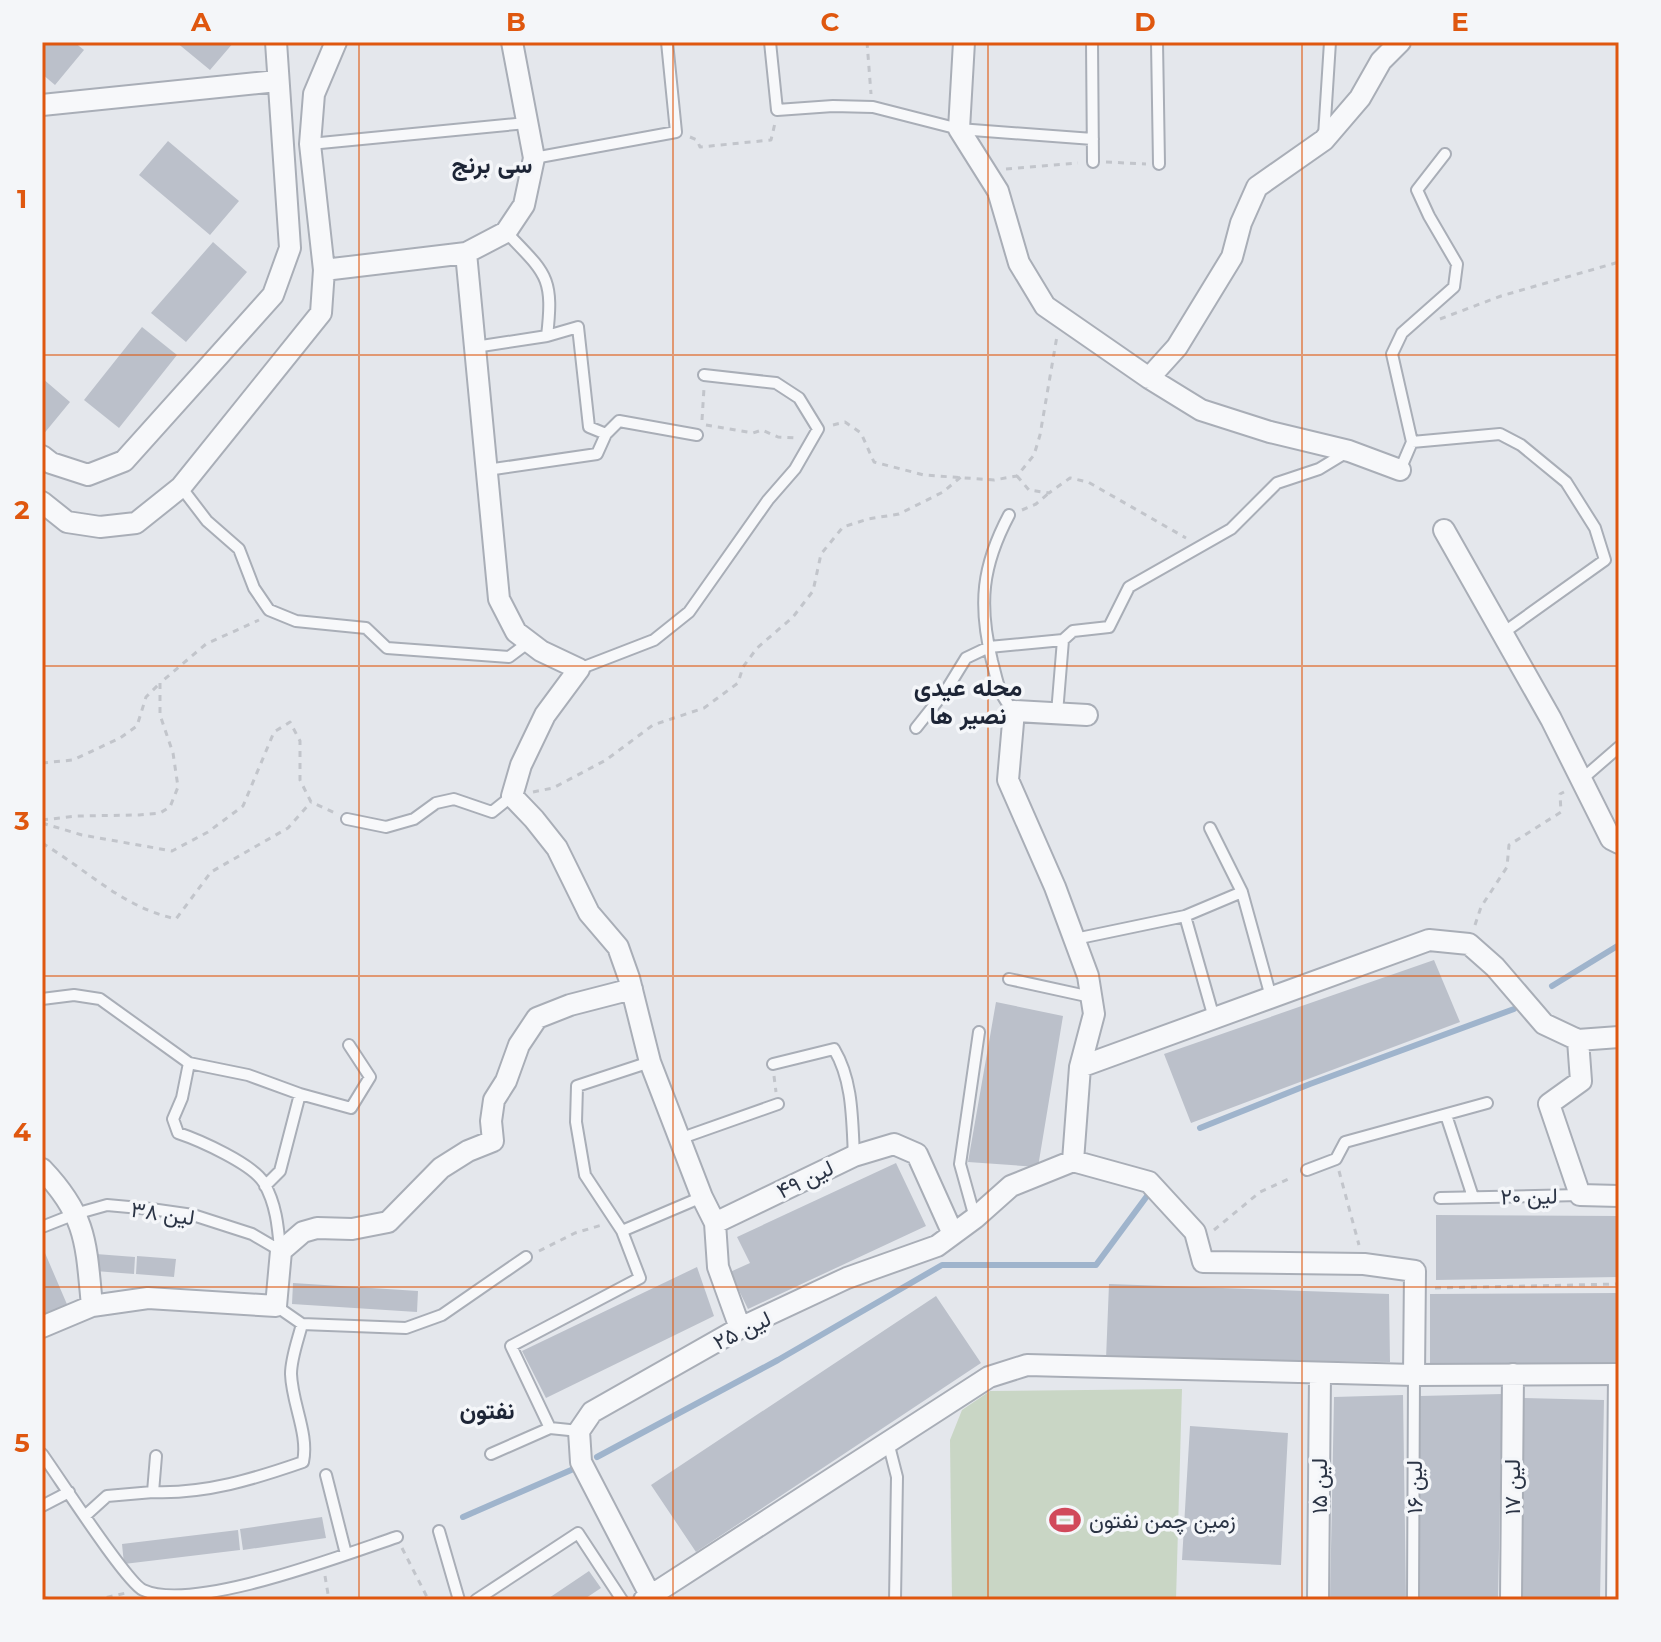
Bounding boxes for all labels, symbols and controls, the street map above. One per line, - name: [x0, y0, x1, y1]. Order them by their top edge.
- text: A: [190, 6, 212, 38]
- text: B: [506, 6, 526, 38]
- text: C: [821, 6, 840, 38]
- text: D: [1134, 6, 1156, 38]
- text: E: [1451, 6, 1469, 38]
- district label: سی برنج: [452, 150, 532, 182]
- text: 1: [17, 183, 27, 215]
- text: 2: [14, 494, 30, 526]
- district label: محله عیدی نصیر ها: [914, 673, 1022, 731]
- text: 3: [13, 805, 30, 837]
- text: 4: [13, 1116, 31, 1148]
- street label: لین ۴۹: [772, 1154, 838, 1205]
- street label: لین ۲۰: [1500, 1183, 1558, 1210]
- street label: لین ۳۸: [129, 1196, 197, 1231]
- street label: لین ۲۵: [709, 1305, 776, 1356]
- district label: نفتون: [459, 1396, 515, 1426]
- text: 5: [14, 1427, 30, 1459]
- street label: لین ۱۵: [1306, 1458, 1333, 1514]
- street label: لین ۱۷: [1499, 1459, 1526, 1515]
- street label: لین ۱۶: [1401, 1460, 1428, 1514]
- sports icon: زمین چمن نفتون: [1048, 1503, 1082, 1537]
- place label: زمین چمن نفتون: [1089, 1507, 1236, 1535]

